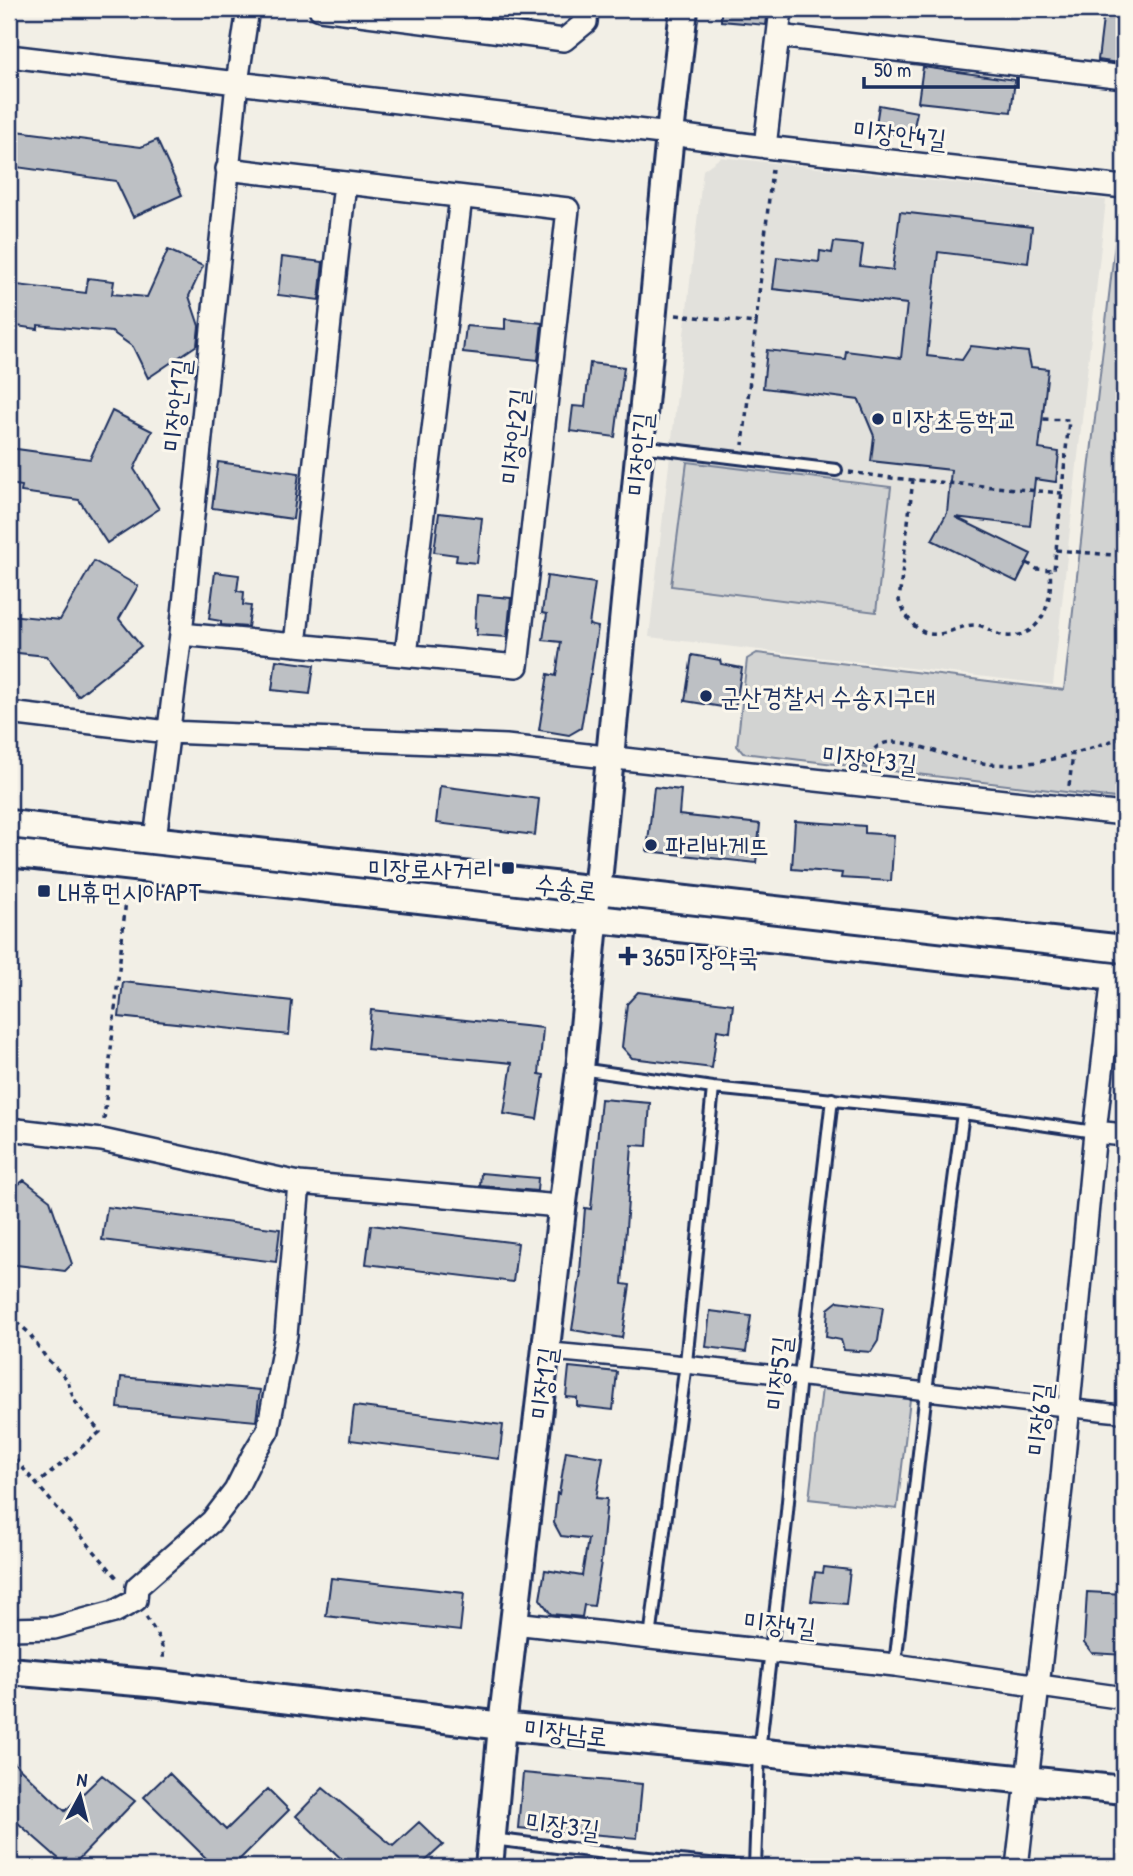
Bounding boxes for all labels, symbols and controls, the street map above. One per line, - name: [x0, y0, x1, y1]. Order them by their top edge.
- scale bar: [864, 46, 1018, 90]
- text: 50 m: [874, 55, 911, 84]
- street label: 미장안4길: [852, 112, 948, 156]
- street label: 미장안1길: [154, 357, 198, 453]
- street label: 미장안2길: [492, 386, 536, 485]
- place label: 미장초등학교: [892, 402, 1018, 437]
- street label: 미장안길: [618, 411, 660, 497]
- marker: 미장초등학교: [870, 411, 886, 427]
- place label: 군산경찰서 수송지구대: [720, 679, 935, 714]
- marker: 군산경찰서 수송지구대: [698, 688, 714, 704]
- street label: 미장안3길: [821, 737, 919, 781]
- place label: 파리바게뜨: [665, 828, 770, 863]
- marker: 파리바게뜨: [643, 837, 659, 853]
- place label: 미장로사거리: [368, 851, 494, 886]
- marker: 미장로사거리: [500, 860, 516, 876]
- street label: 수송로: [533, 866, 599, 908]
- place label: LH휴먼시아APT: [58, 874, 202, 909]
- marker: LH휴먼시아APT: [36, 883, 52, 899]
- place label: 365미장약국: [642, 939, 759, 974]
- marker: 365미장약국: [620, 948, 636, 964]
- street label: 미장5길: [757, 1334, 799, 1412]
- street label: 미장1길: [521, 1345, 565, 1421]
- street label: 미장6길: [1018, 1381, 1060, 1457]
- street label: 미장4길: [742, 1603, 818, 1645]
- street label: 미장남로: [523, 1710, 609, 1754]
- north arrow: [46, 1760, 116, 1830]
- text: N: [75, 1766, 89, 1793]
- street label: 미장3길: [524, 1803, 602, 1847]

